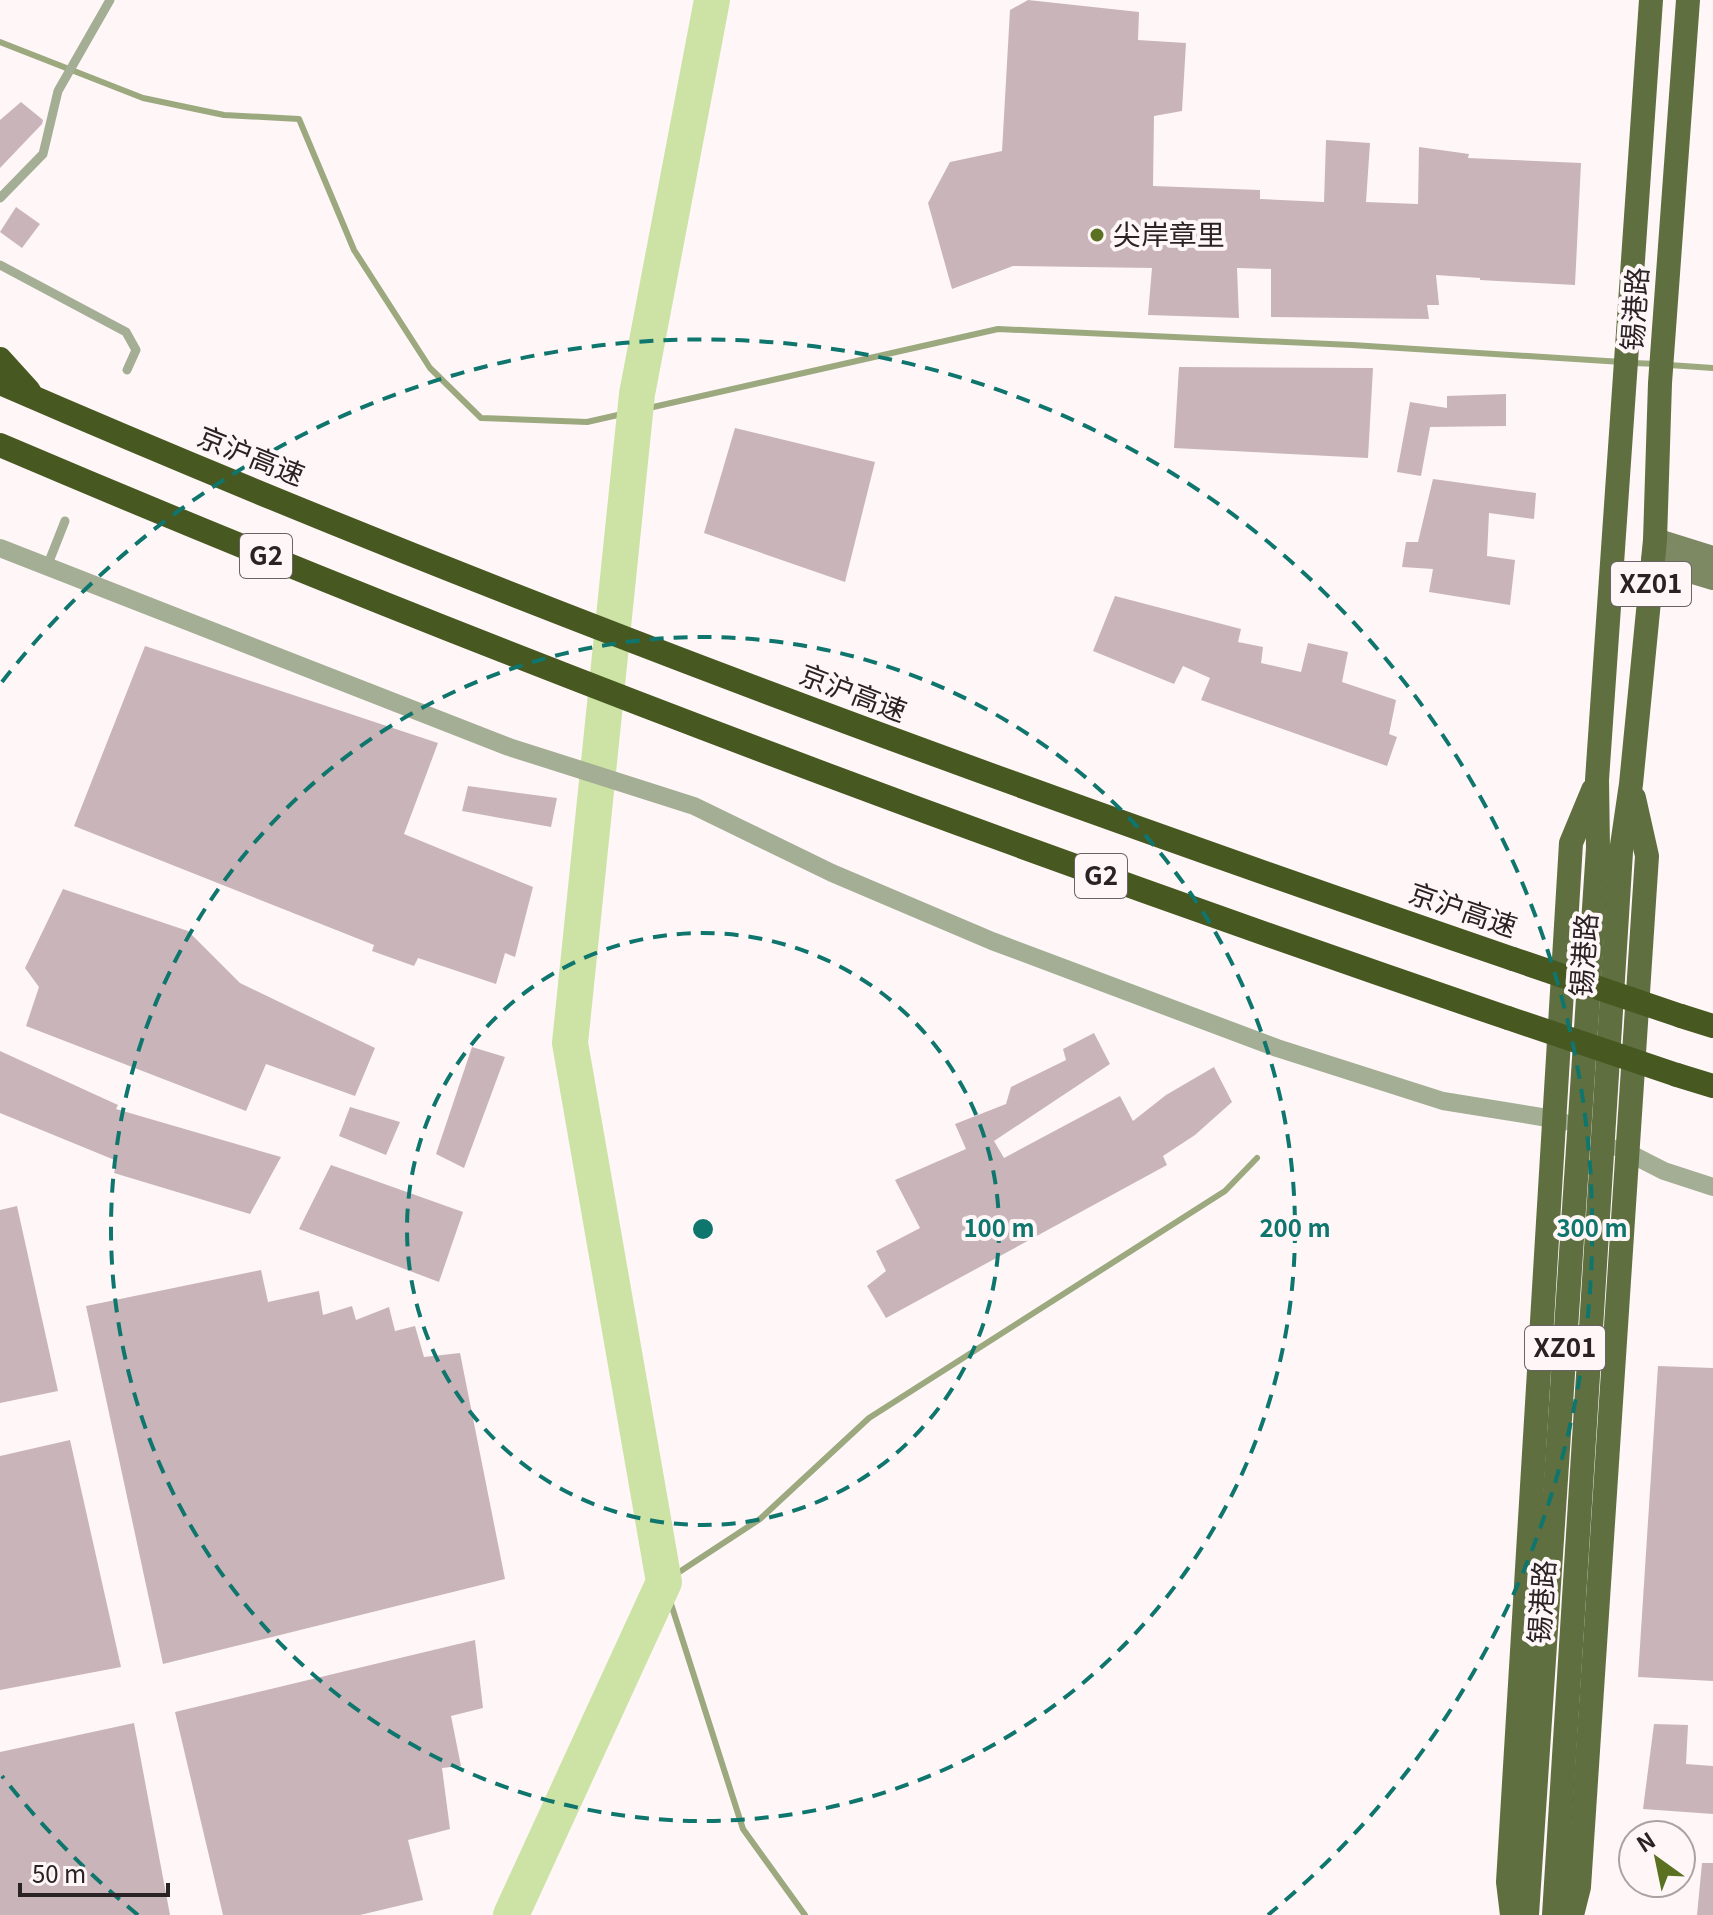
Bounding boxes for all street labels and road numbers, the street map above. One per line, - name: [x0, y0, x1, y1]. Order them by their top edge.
- street label: 锡港路: [1610, 266, 1656, 352]
- street label: 京沪高速: [192, 415, 311, 494]
- road number: G2: [240, 534, 292, 578]
- road number: XZ01: [1611, 562, 1691, 606]
- street label: 京沪高速: [794, 652, 913, 730]
- road number: G2: [1075, 854, 1127, 898]
- street label: 京沪高速: [1404, 871, 1523, 945]
- street label: 锡港路: [1559, 912, 1605, 998]
- road number: XZ01: [1525, 1326, 1605, 1370]
- street label: 锡港路: [1517, 1559, 1563, 1645]

